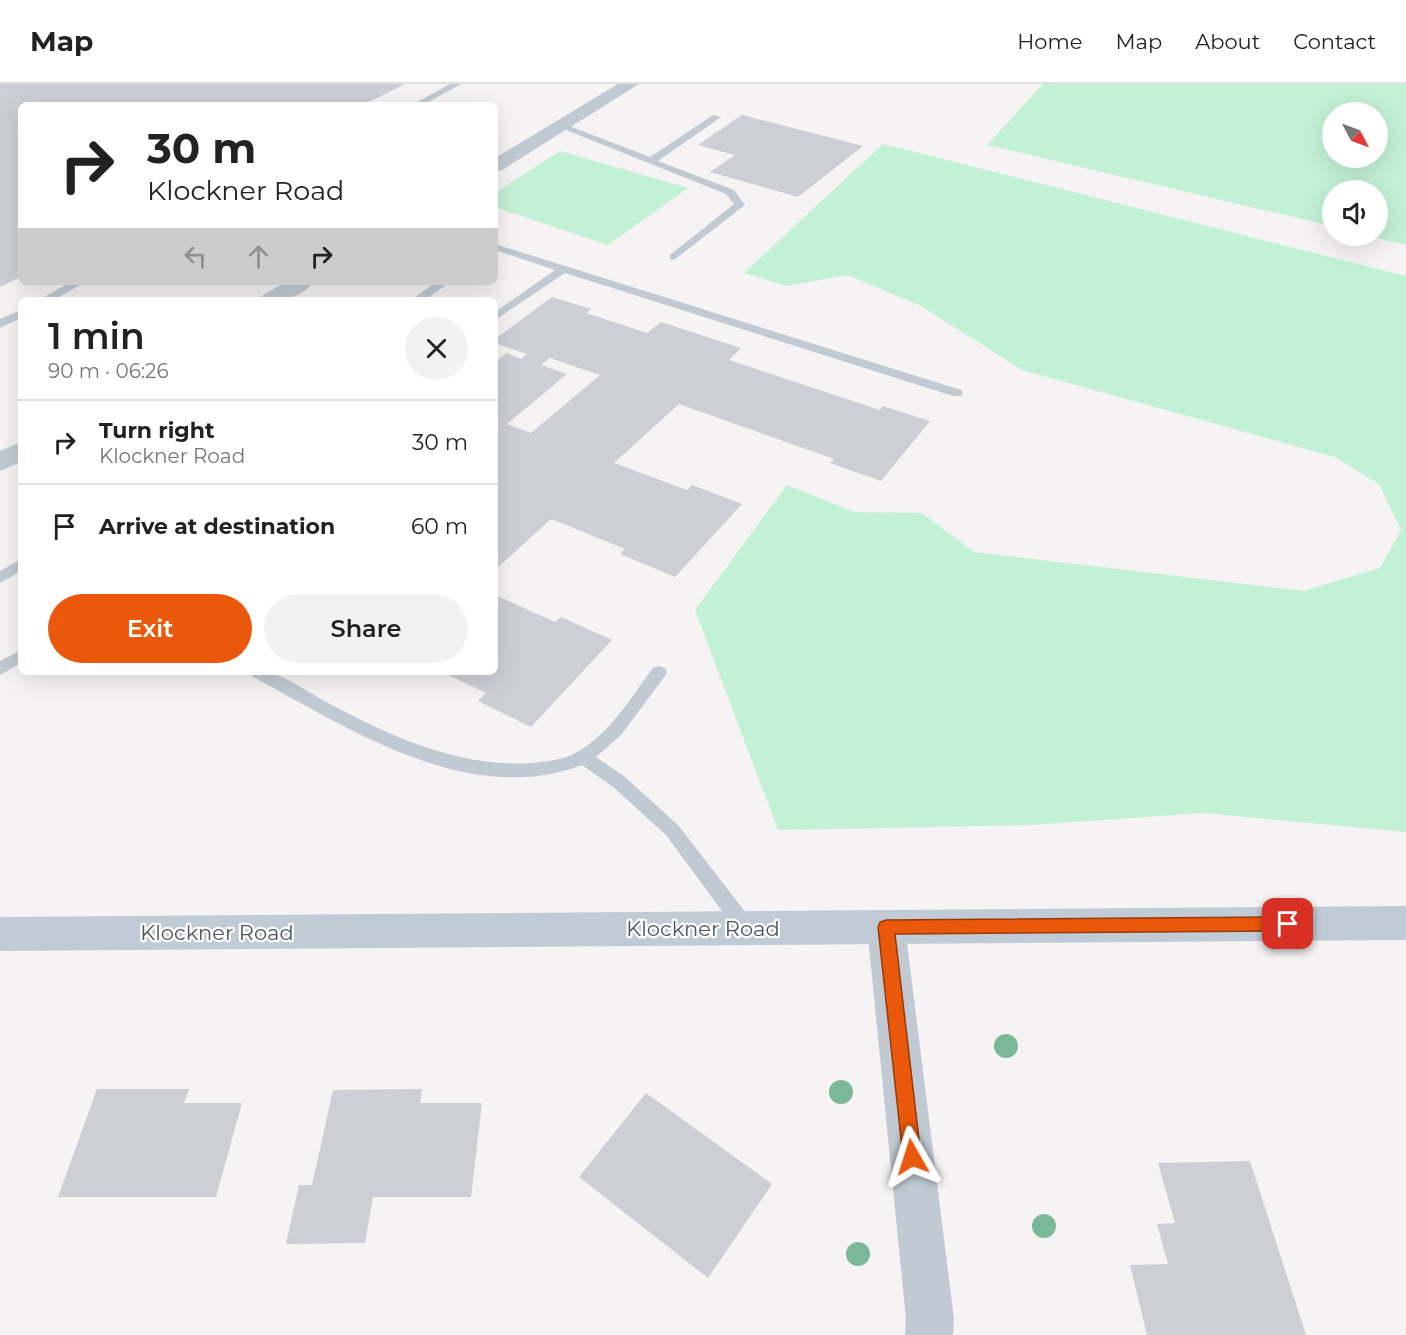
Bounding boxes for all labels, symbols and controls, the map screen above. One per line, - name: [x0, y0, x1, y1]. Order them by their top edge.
- text: Map: [30, 24, 93, 58]
- text: Home: [1017, 29, 1082, 54]
- text: Map: [1115, 29, 1162, 54]
- text: About: [1195, 29, 1260, 54]
- text: Contact: [1293, 29, 1376, 54]
- north arrow: [1322, 102, 1388, 168]
- map controls: [1322, 102, 1388, 246]
- text: 30 m: [147, 122, 256, 174]
- icon: right: [48, 126, 126, 204]
- text: Klockner Road: [147, 174, 344, 207]
- button: sound: [1322, 180, 1388, 246]
- icon: left: [179, 240, 212, 273]
- icon: ahead: [242, 240, 275, 273]
- icon: right: [305, 240, 338, 273]
- text: 1 min: [48, 314, 145, 358]
- button: close: [405, 317, 468, 380]
- text: 90 m · 06:26: [48, 359, 169, 383]
- text: Turn right: [99, 417, 214, 444]
- icon: right: [48, 426, 81, 459]
- text: 30 m: [412, 429, 468, 456]
- text: Klockner Road: [99, 444, 245, 468]
- icon: arrive: [48, 510, 81, 543]
- text: Arrive at destination: [99, 513, 335, 540]
- text: 60 m: [411, 513, 468, 540]
- button: Exit: [48, 594, 252, 663]
- button: Share: [264, 594, 468, 663]
- pin: [1262, 898, 1313, 949]
- icon: arrive: [1271, 907, 1304, 940]
- street label: Klockner Road: [626, 916, 780, 941]
- street label: Klockner Road: [140, 920, 294, 945]
- position arrow: [880, 1125, 944, 1189]

